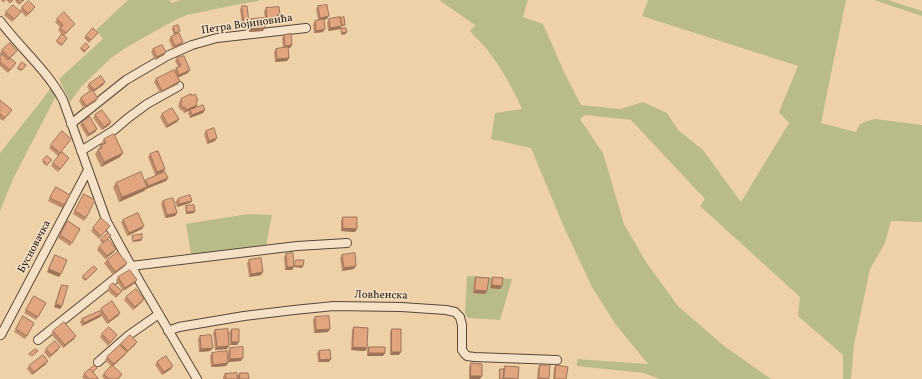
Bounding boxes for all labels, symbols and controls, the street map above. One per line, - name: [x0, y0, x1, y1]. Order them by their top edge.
- street label: Петра Војиновића: [200, 12, 294, 38]
- street label: Бусновачка: [16, 218, 54, 276]
- street label: Ловћенска: [354, 289, 408, 303]

